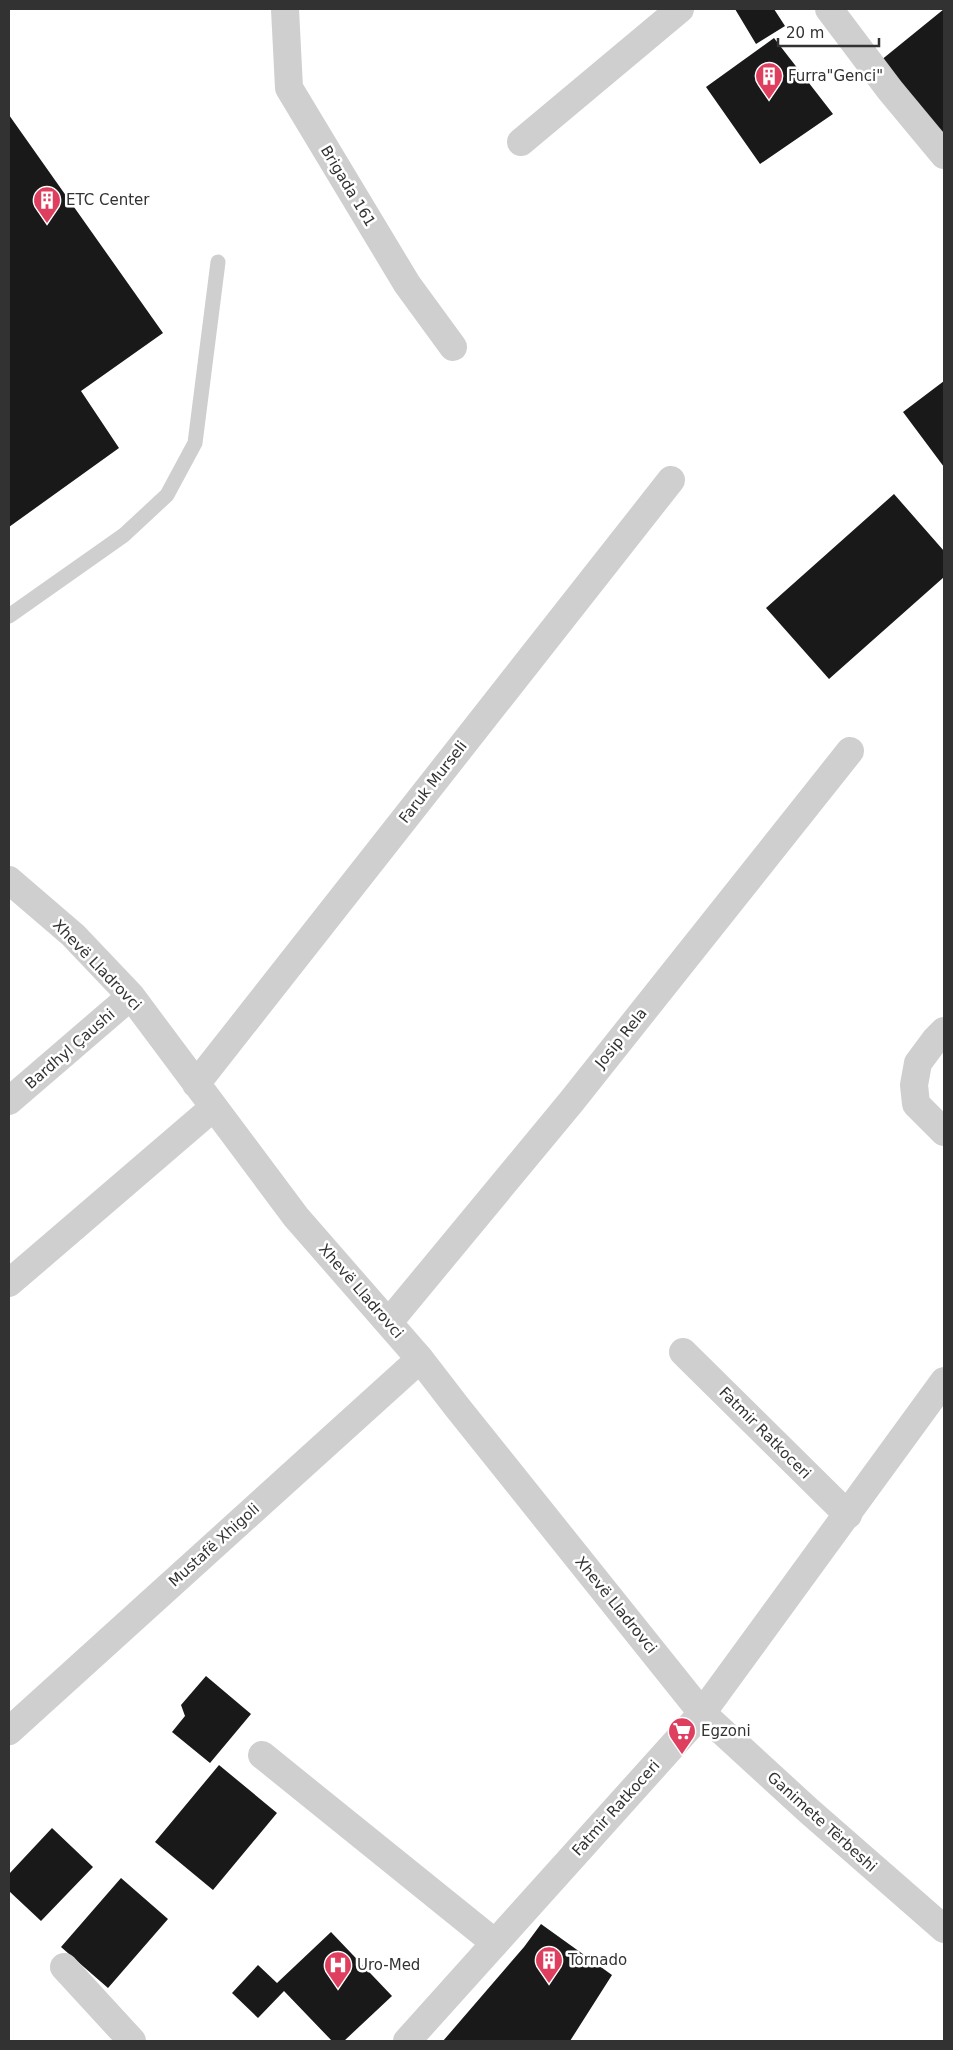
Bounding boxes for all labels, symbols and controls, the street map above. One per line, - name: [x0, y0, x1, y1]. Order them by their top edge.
- scale bar: [778, 15, 879, 47]
- text: 20 m: [786, 24, 824, 42]
- building icon: Furra"Genci": [754, 61, 784, 100]
- place label: Furra"Genci": [788, 67, 883, 85]
- street label: Brigada 161: [317, 142, 379, 230]
- building icon: ETC Center: [32, 185, 62, 224]
- place label: ETC Center: [66, 191, 150, 209]
- street label: Faruk Murseli: [395, 737, 471, 827]
- street label: Xhevë Lladrovci: [49, 916, 145, 1014]
- street label: Josip Rela: [591, 1004, 651, 1073]
- street label: Bardhyl Çaushi: [21, 1005, 119, 1093]
- street label: Xhevë Lladrovci: [315, 1240, 407, 1342]
- street label: Fatmir Ratkoceri: [715, 1383, 815, 1483]
- street label: Mustafë Xhigoli: [165, 1500, 263, 1590]
- street label: Xhevë Lladrovci: [571, 1553, 661, 1657]
- supermarket icon: Egzoni: [667, 1716, 697, 1755]
- place label: Egzoni: [701, 1722, 751, 1740]
- street label: Fatmir Ratkoceri: [568, 1757, 664, 1859]
- street label: Ganimete Tërbeshi: [764, 1768, 880, 1876]
- building icon: Tornado: [534, 1945, 564, 1984]
- hospital icon: Uro-Med: [323, 1950, 353, 1989]
- place label: Tornado: [567, 1951, 627, 1969]
- place label: Uro-Med: [357, 1956, 420, 1974]

